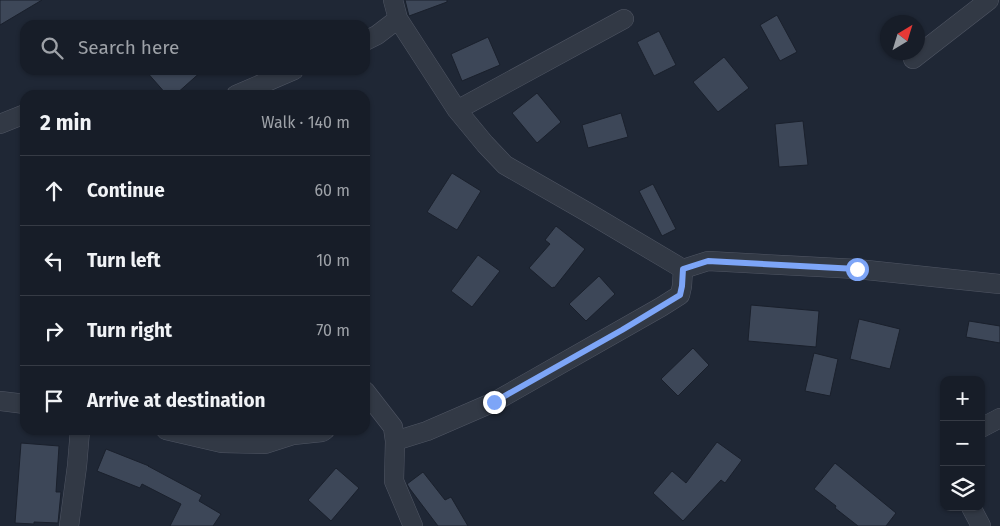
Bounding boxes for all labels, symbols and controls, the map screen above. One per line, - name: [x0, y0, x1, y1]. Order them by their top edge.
- north arrow: [880, 15, 925, 60]
- search box: [20, 20, 370, 75]
- icon: search: [38, 34, 66, 62]
- text: Search here: [78, 36, 179, 59]
- text: 2 min: [40, 110, 92, 136]
- text: Walk · 140 m: [261, 113, 350, 132]
- icon: ahead: [40, 177, 68, 205]
- text: Continue: [87, 179, 165, 202]
- text: 60 m: [315, 181, 350, 200]
- icon: left: [40, 247, 68, 275]
- text: Turn left: [87, 249, 161, 272]
- text: 10 m: [316, 251, 350, 270]
- route start: [846, 258, 869, 281]
- icon: right: [40, 317, 68, 345]
- text: Turn right: [87, 319, 172, 342]
- text: 70 m: [316, 321, 350, 340]
- map controls: [940, 376, 985, 511]
- button: +: [940, 376, 985, 421]
- icon: arrive: [40, 387, 68, 415]
- text: Arrive at destination: [87, 389, 266, 412]
- route end: [483, 391, 506, 414]
- button: −: [940, 421, 985, 466]
- button: layers: [940, 466, 985, 511]

